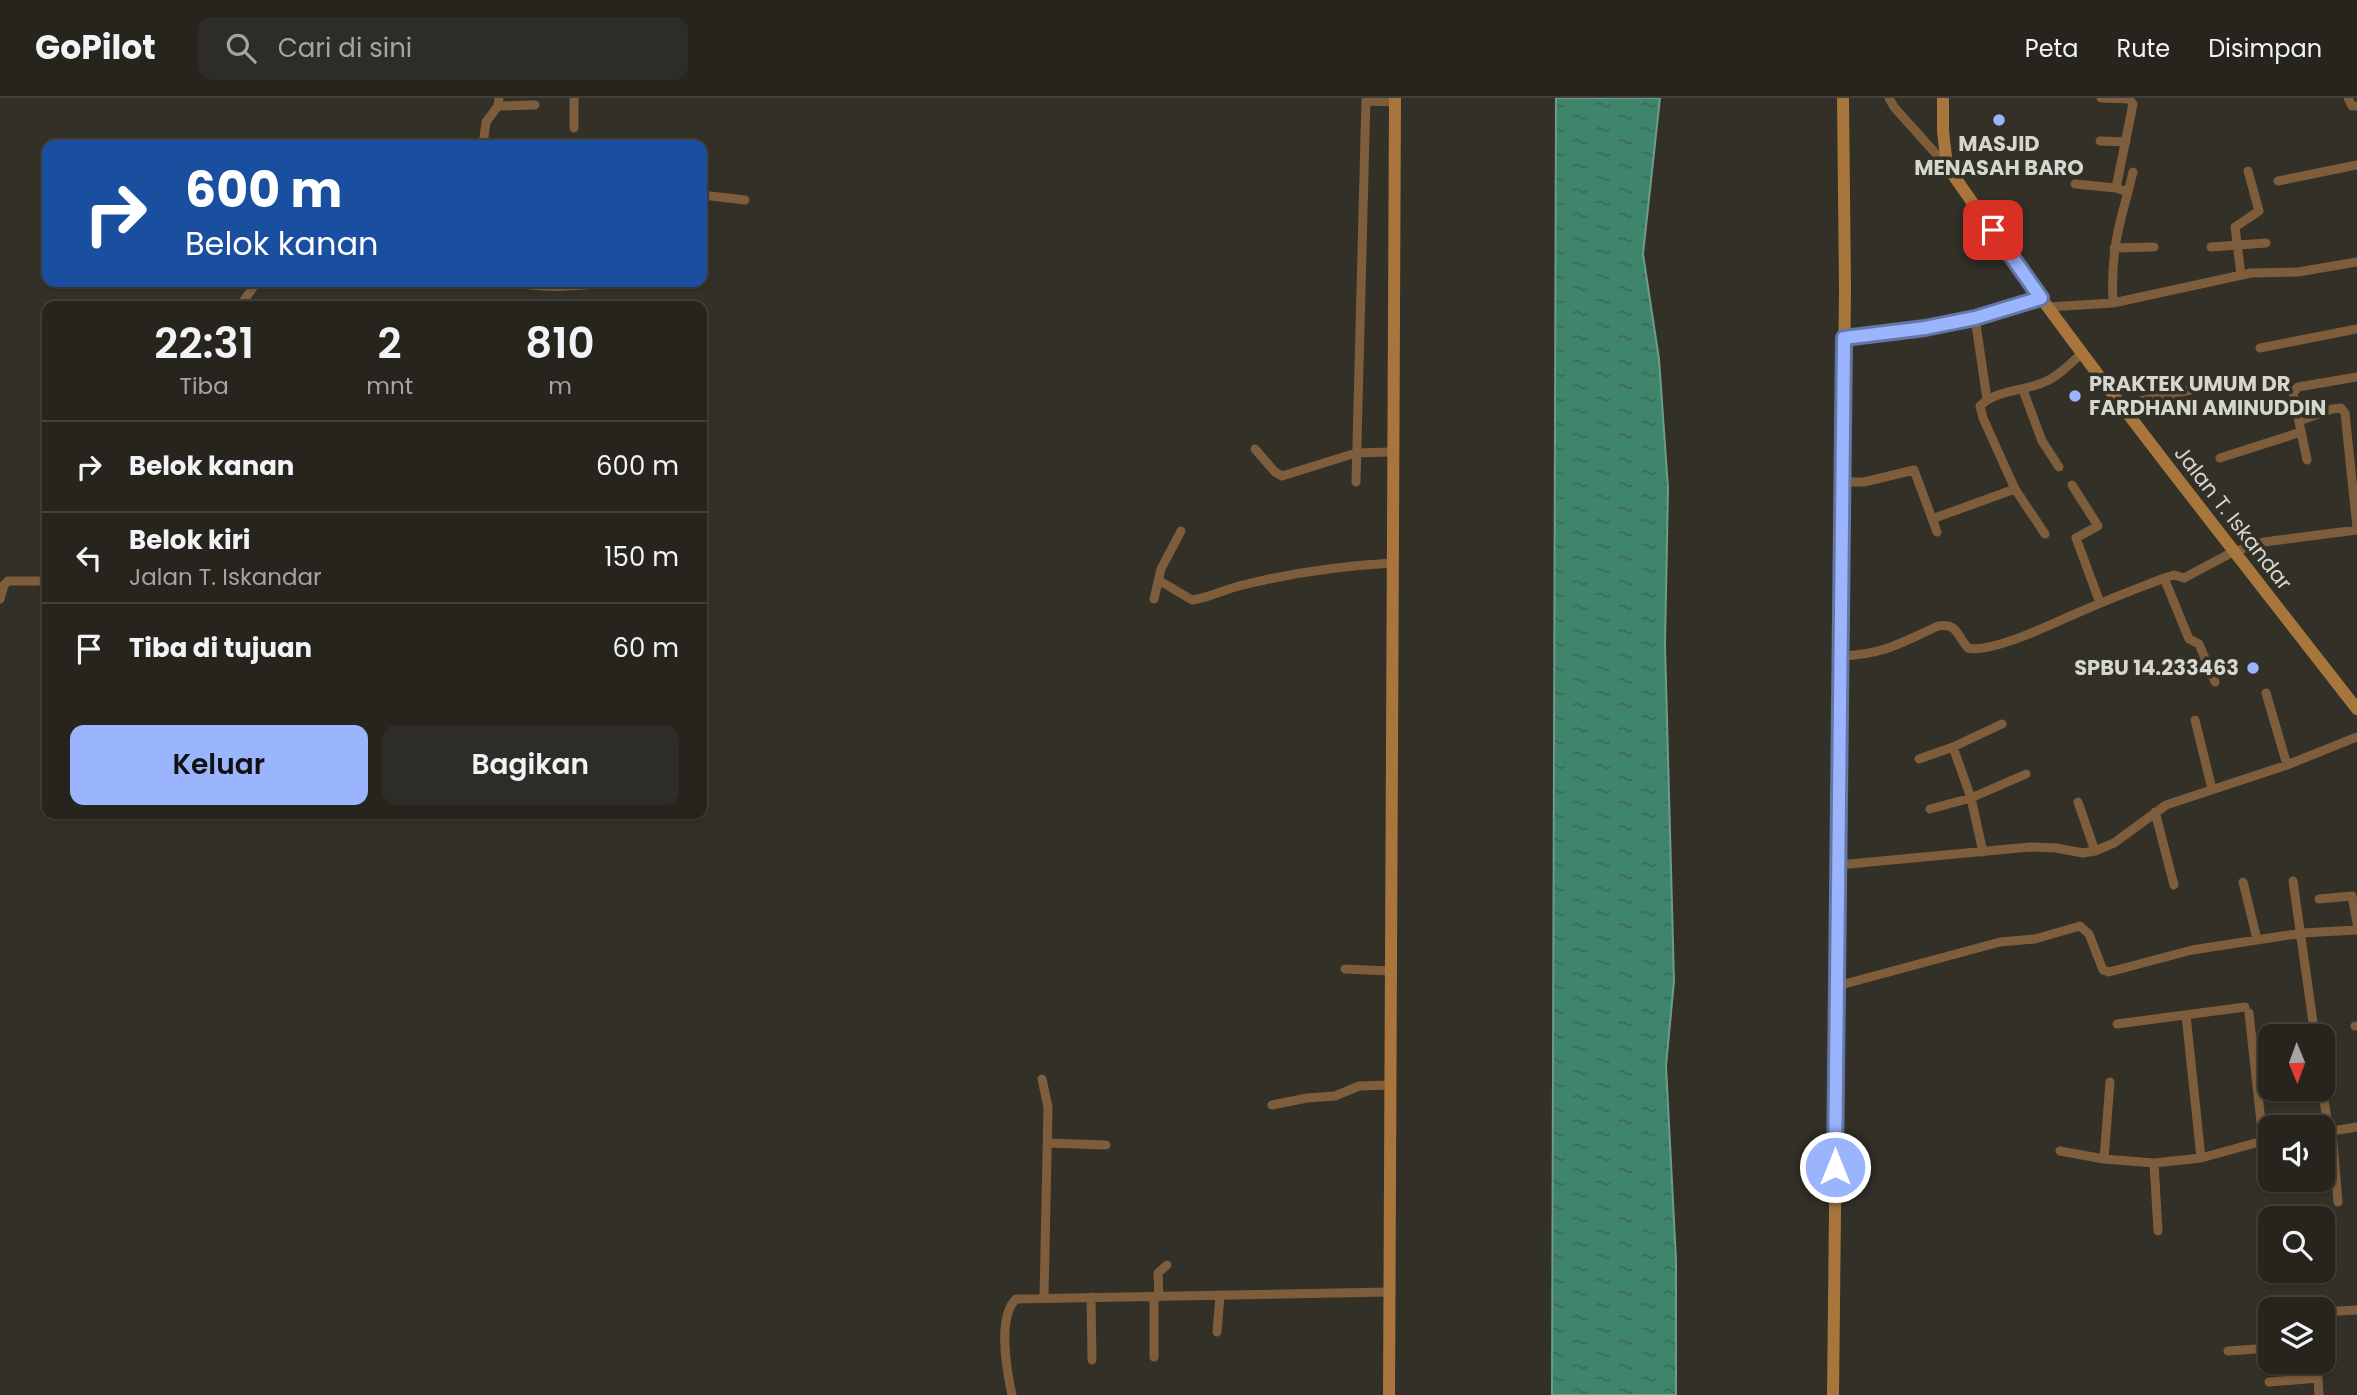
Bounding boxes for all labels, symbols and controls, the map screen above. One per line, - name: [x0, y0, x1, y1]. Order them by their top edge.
- search box: [198, 17, 688, 80]
- text: GoPilot: [35, 24, 156, 71]
- icon: search: [222, 29, 260, 67]
- text: Cari di sini: [278, 30, 412, 66]
- text: Peta: [2025, 32, 2079, 65]
- text: Rute: [2117, 32, 2170, 65]
- text: Disimpan: [2208, 32, 2322, 65]
- marker: MASJID MENASAH BARO: [1991, 112, 2007, 128]
- place label: MASJID MENASAH BARO: [1914, 129, 2084, 182]
- text: 600 m: [185, 156, 342, 224]
- icon: right: [70, 168, 161, 259]
- pin: [1963, 200, 2023, 260]
- icon: arrive: [1974, 211, 2012, 249]
- text: Belok kanan: [185, 221, 379, 266]
- text: 22:31: [154, 314, 254, 373]
- text: 2: [378, 314, 402, 373]
- text: 810: [525, 314, 595, 373]
- place label: PRAKTEK UMUM DR FARDHANI AMINUDDIN: [2089, 369, 2326, 422]
- text: Tiba: [180, 370, 229, 402]
- text: mnt: [366, 370, 413, 402]
- text: m: [548, 370, 572, 402]
- marker: PRAKTEK UMUM DR FARDHANI AMINUDDIN: [2067, 388, 2083, 404]
- street label: Jalan T. Iskandar: [2168, 439, 2299, 596]
- icon: right: [70, 448, 108, 486]
- text: Belok kanan: [129, 448, 294, 484]
- text: 600 m: [596, 448, 679, 484]
- text: Belok kiri: [129, 522, 251, 558]
- icon: left: [70, 539, 108, 577]
- text: 150 m: [604, 539, 679, 575]
- text: Jalan T. Iskandar: [129, 561, 322, 593]
- icon: arrive: [70, 630, 108, 668]
- text: Tiba di tujuan: [129, 630, 312, 666]
- text: 60 m: [612, 630, 679, 666]
- place label: SPBU 14.233463: [2074, 653, 2239, 682]
- marker: SPBU 14.233463: [2245, 660, 2261, 676]
- button: Keluar: [70, 725, 368, 805]
- button: Bagikan: [382, 725, 679, 805]
- north arrow: [2258, 1024, 2334, 1101]
- map controls: [2258, 1024, 2335, 1374]
- button: sound: [2258, 1115, 2335, 1192]
- position arrow: [1798, 1130, 1872, 1204]
- button: search: [2258, 1206, 2335, 1283]
- button: layers: [2258, 1297, 2335, 1374]

